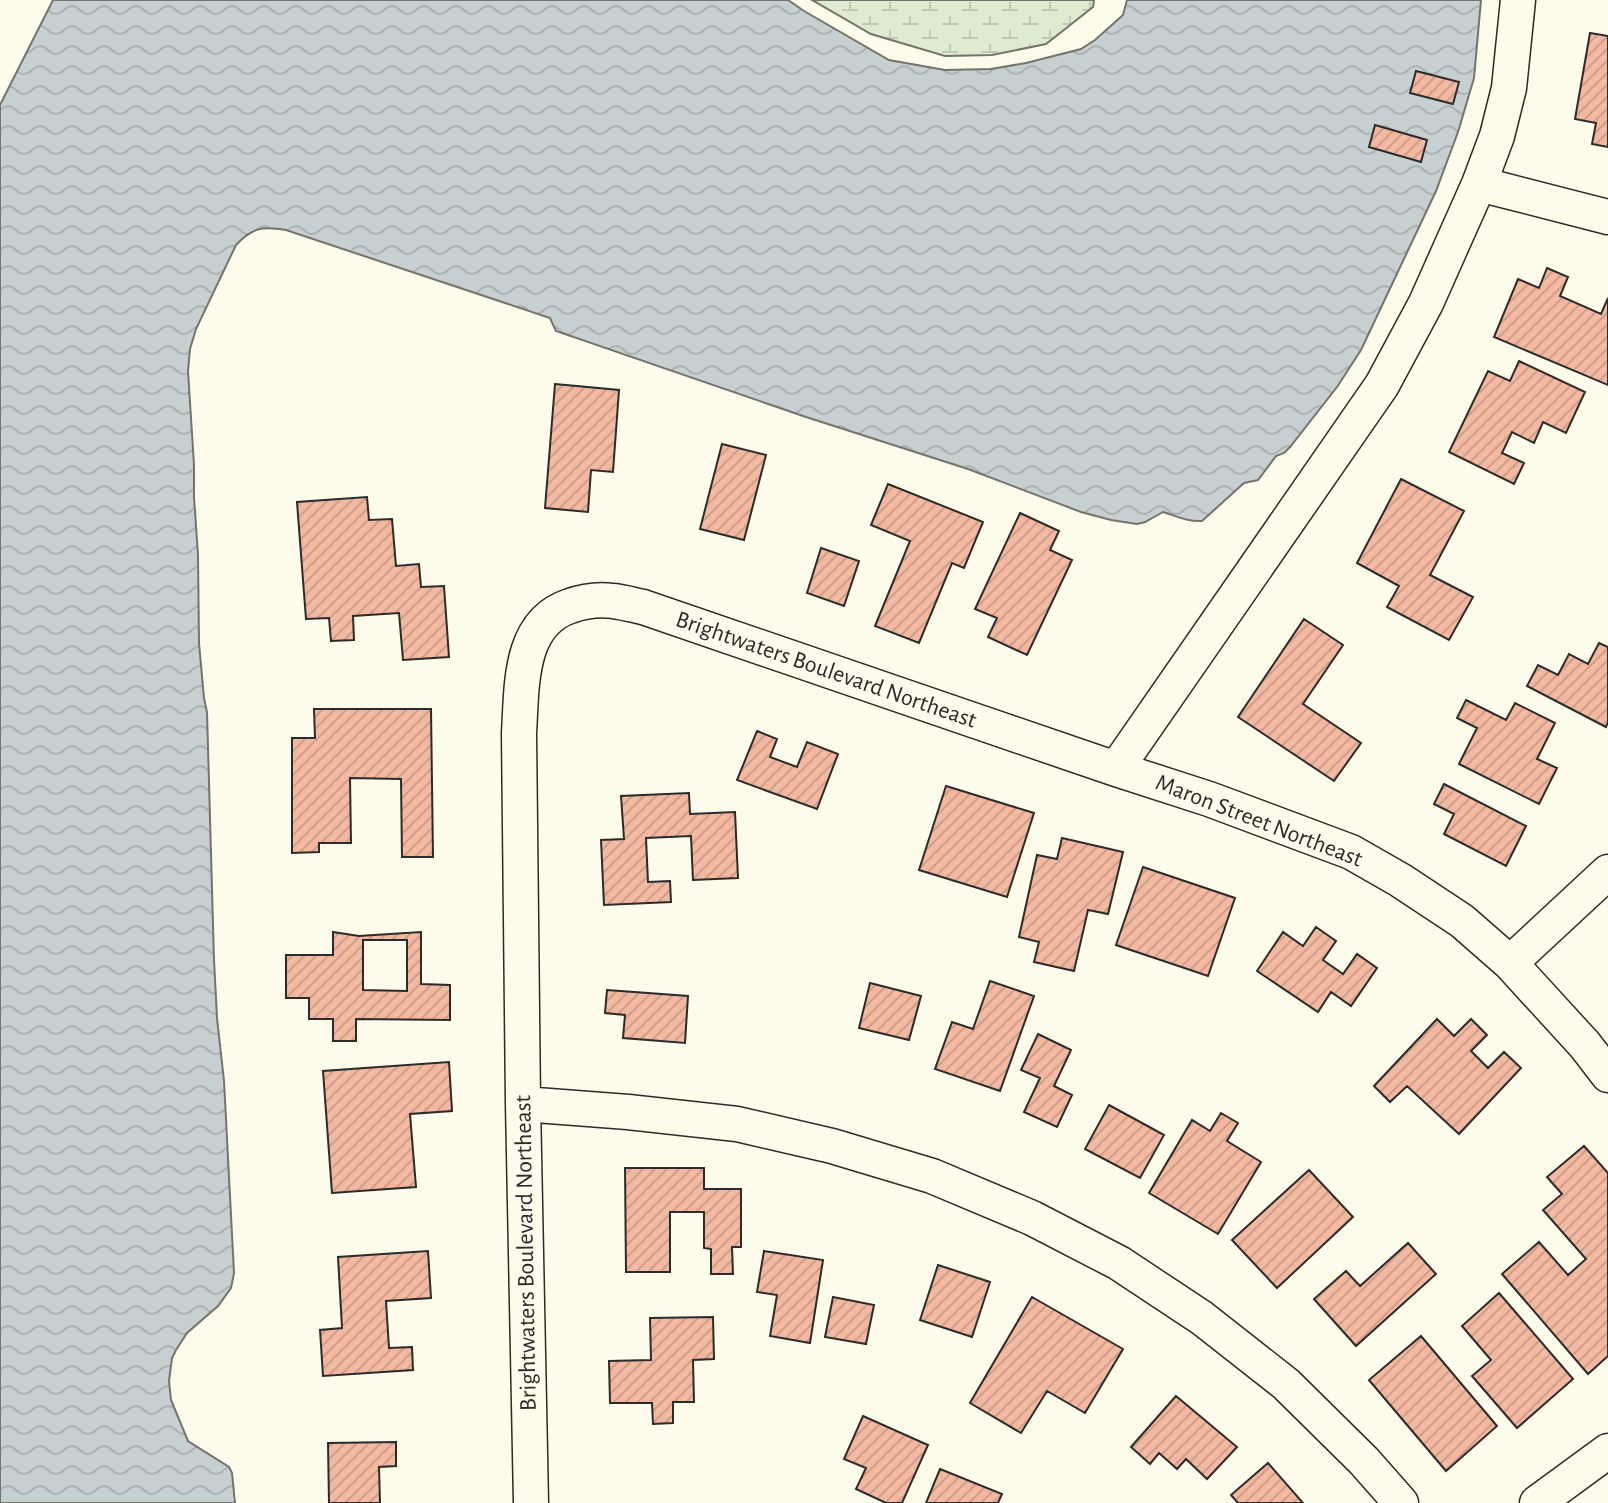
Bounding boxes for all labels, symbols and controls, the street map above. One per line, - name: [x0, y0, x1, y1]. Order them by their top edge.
- street label: Brightwaters Boulevard Northeast: [673, 607, 980, 733]
- street label: Maron Street Northeast: [1152, 770, 1366, 872]
- street label: Brightwaters Boulevard Northeast: [511, 1094, 541, 1411]

